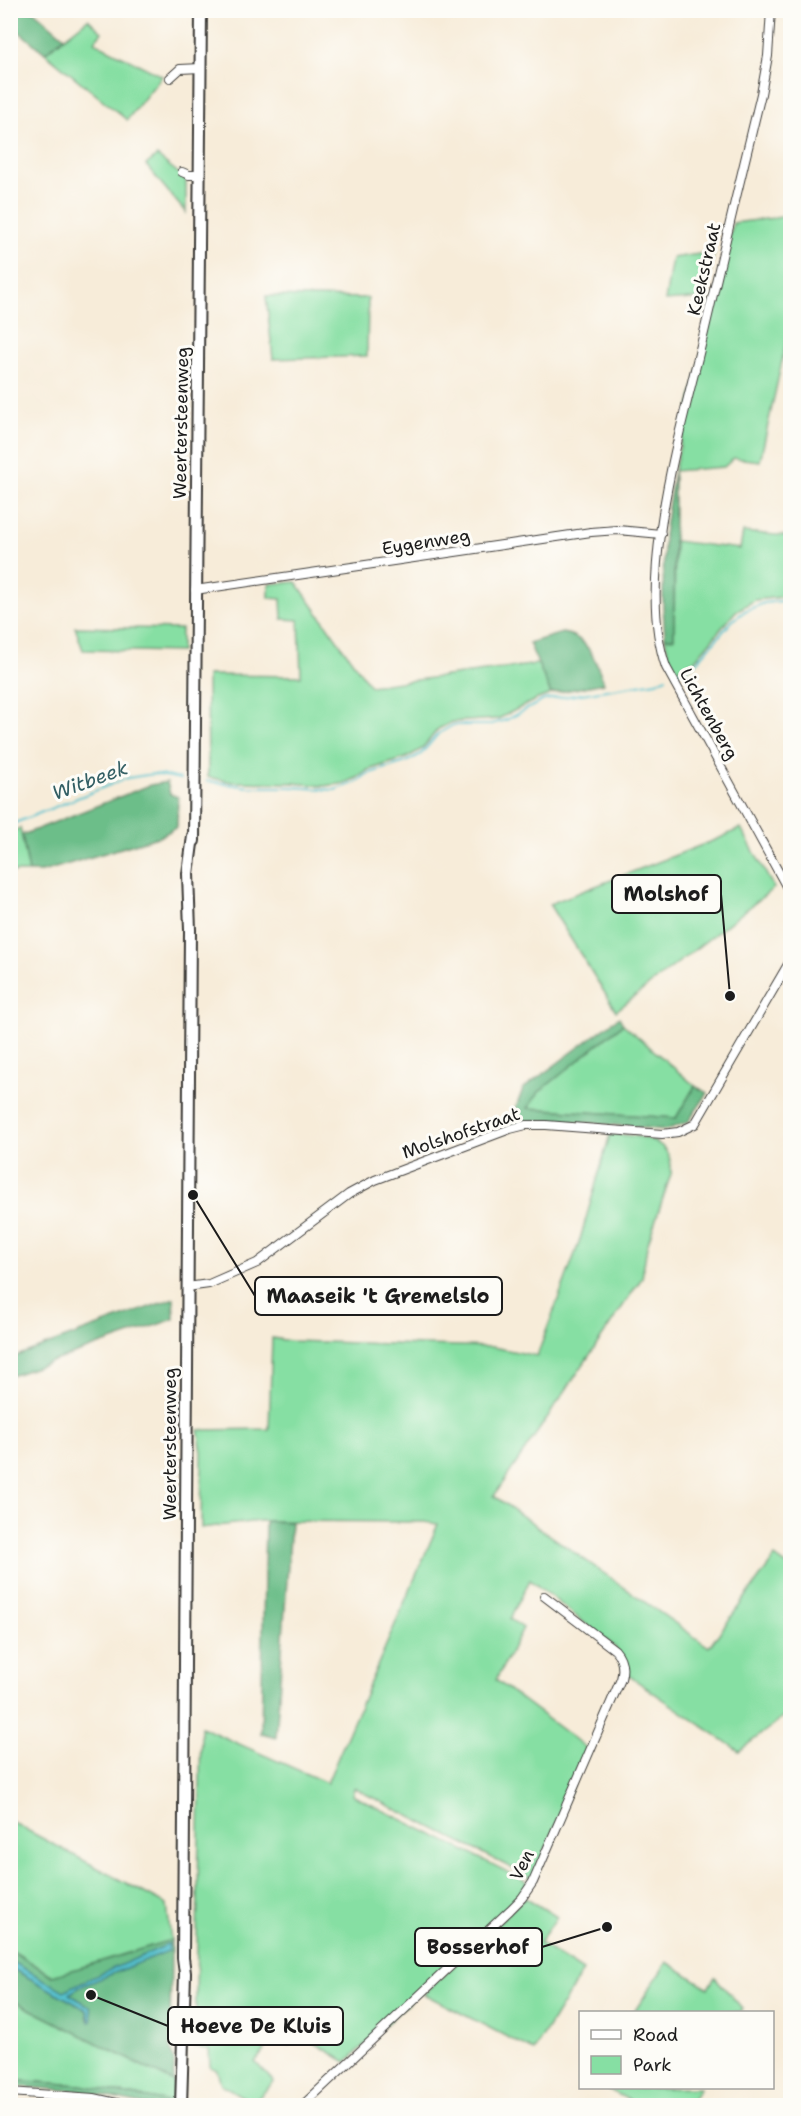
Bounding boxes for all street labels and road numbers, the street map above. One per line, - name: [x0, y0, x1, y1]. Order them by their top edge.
- street label: Keekstraat: [682, 220, 726, 318]
- street label: Weertersteenweg: [168, 347, 194, 499]
- street label: Eygenweg: [380, 523, 472, 561]
- street label: Lichtenberg: [674, 664, 744, 764]
- street label: Molshofstraat: [399, 1102, 523, 1164]
- street label: Weertersteenweg: [158, 1368, 182, 1520]
- street label: Ven: [504, 1845, 540, 1885]

